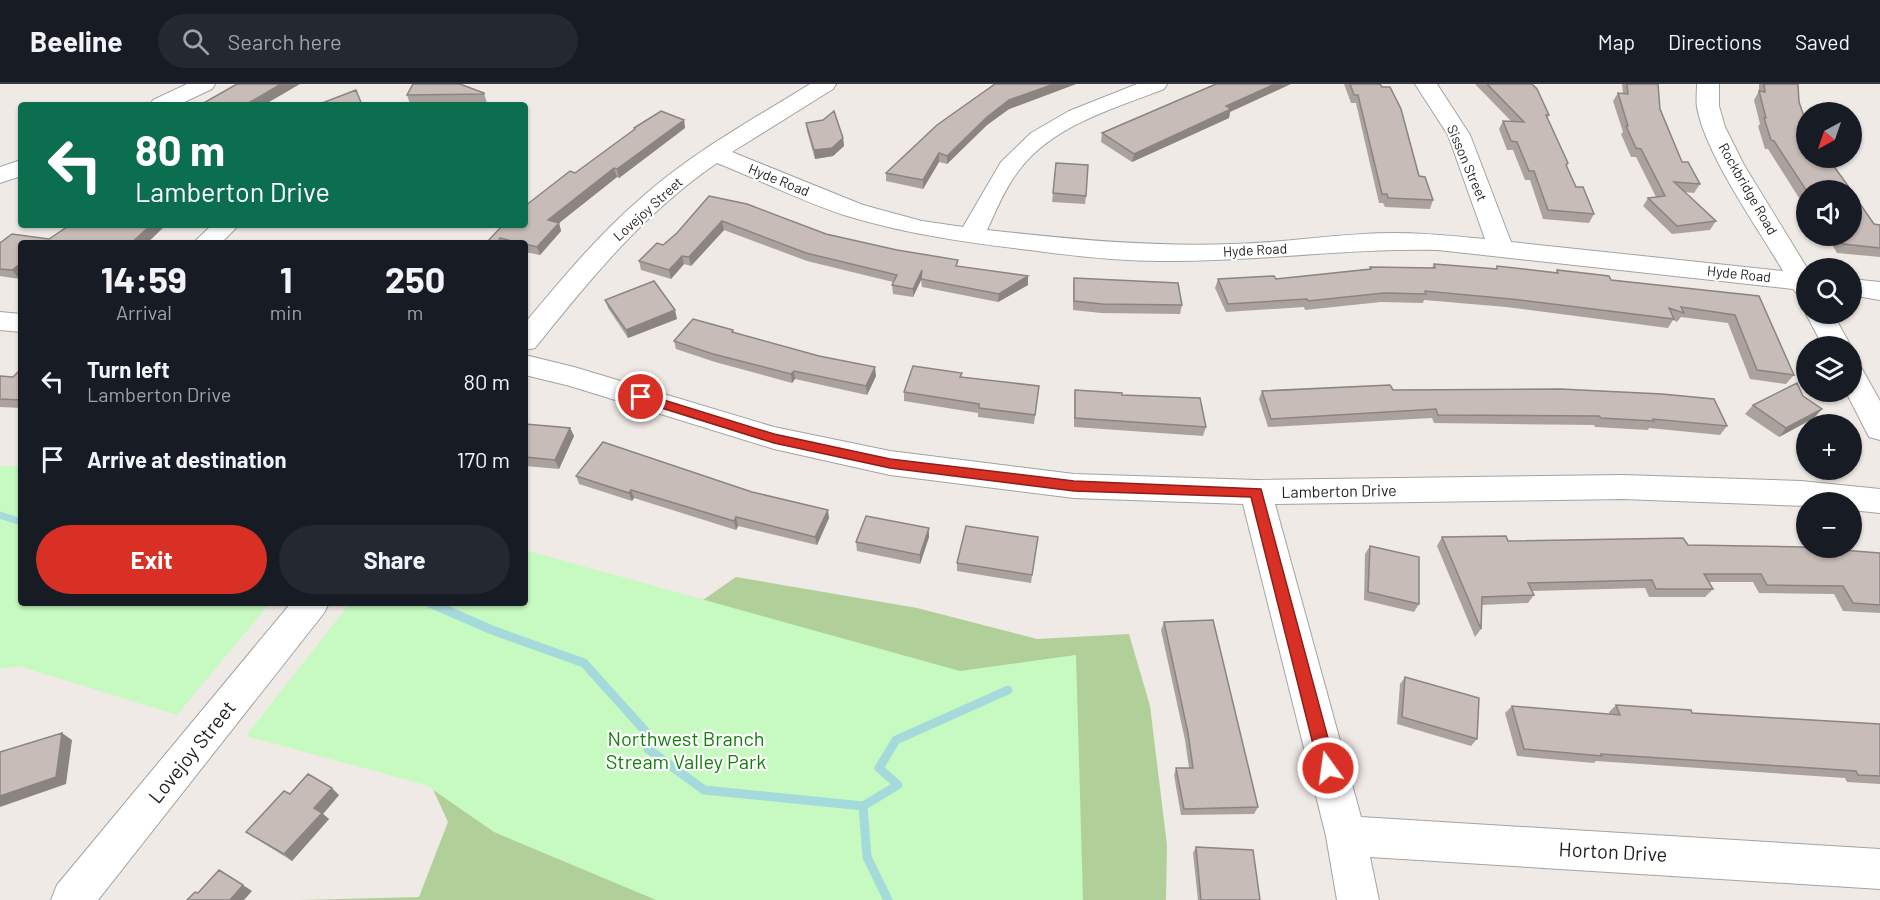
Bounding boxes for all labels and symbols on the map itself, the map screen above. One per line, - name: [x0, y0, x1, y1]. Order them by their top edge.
- north arrow: [1796, 102, 1862, 168]
- street label: Sisson Street: [1444, 122, 1491, 203]
- street label: Rockbridge Road: [1715, 140, 1782, 238]
- street label: Hyde Road: [746, 160, 812, 199]
- street label: Lovejoy Street: [609, 173, 686, 244]
- street label: Hyde Road: [1222, 239, 1287, 260]
- street label: Hyde Road: [1706, 262, 1772, 285]
- pin: [615, 371, 666, 422]
- street label: Lamberton Drive: [1281, 480, 1397, 501]
- street label: Lovejoy Street: [143, 695, 240, 807]
- park label: Northwest Branch Stream Valley Park: [606, 726, 766, 773]
- position arrow: [1296, 736, 1360, 800]
- street label: Horton Drive: [1558, 836, 1668, 866]

